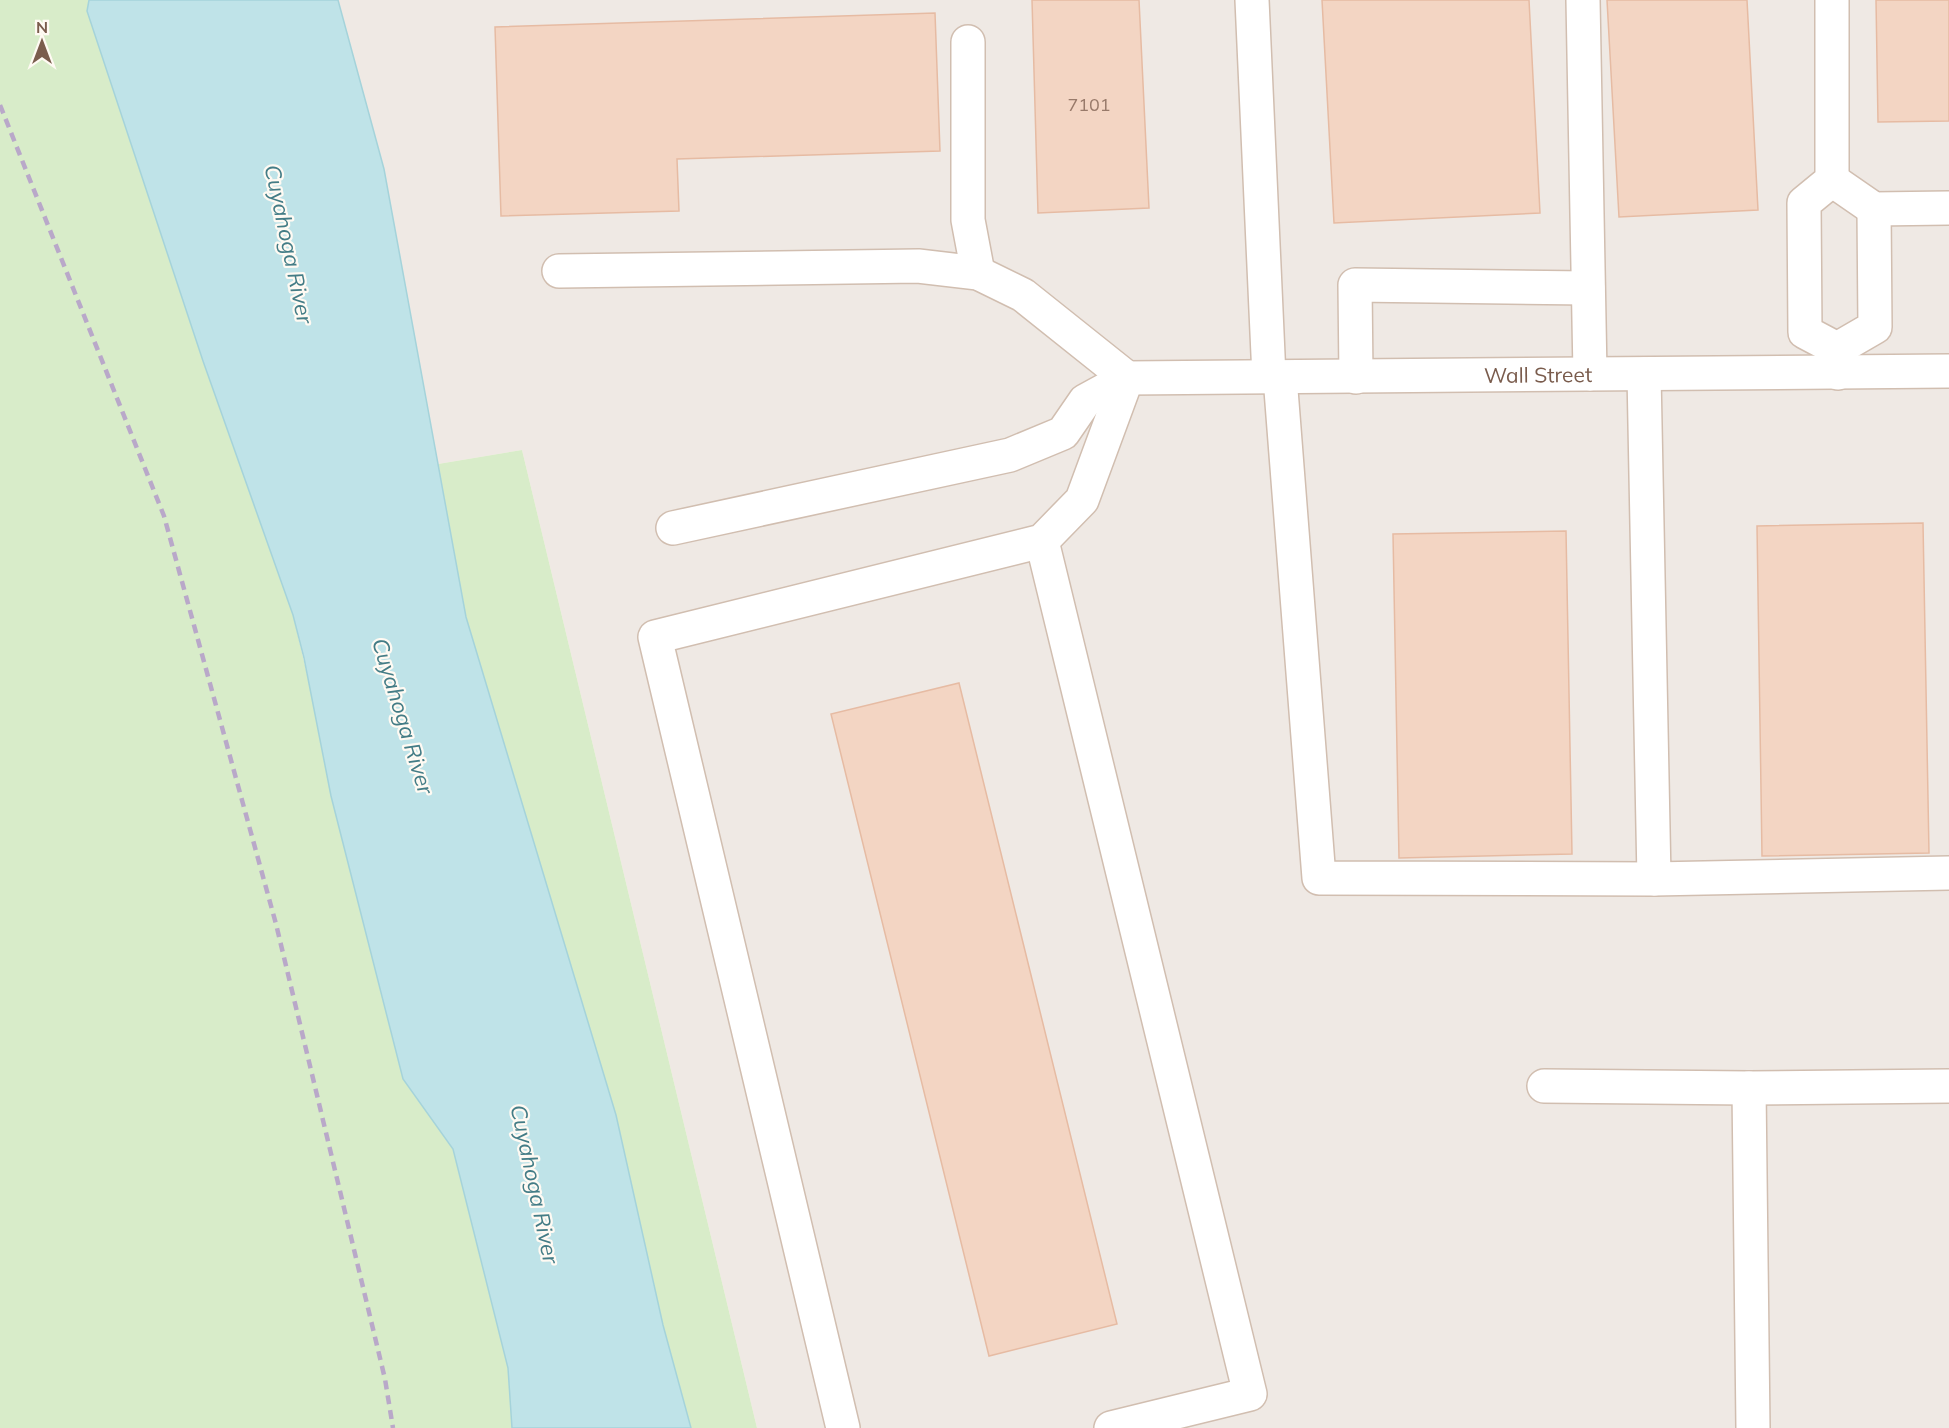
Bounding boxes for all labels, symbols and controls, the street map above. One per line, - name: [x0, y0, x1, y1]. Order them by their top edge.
- north arrow: [12, 12, 72, 72]
- text: N: [36, 17, 48, 37]
- house number: 7101: [1067, 93, 1111, 116]
- water label: Cuyahoga River: [258, 162, 320, 327]
- street label: Wall Street: [1484, 361, 1592, 388]
- water label: Cuyahoga River: [366, 635, 440, 798]
- water label: Cuyahoga River: [504, 1102, 566, 1267]

